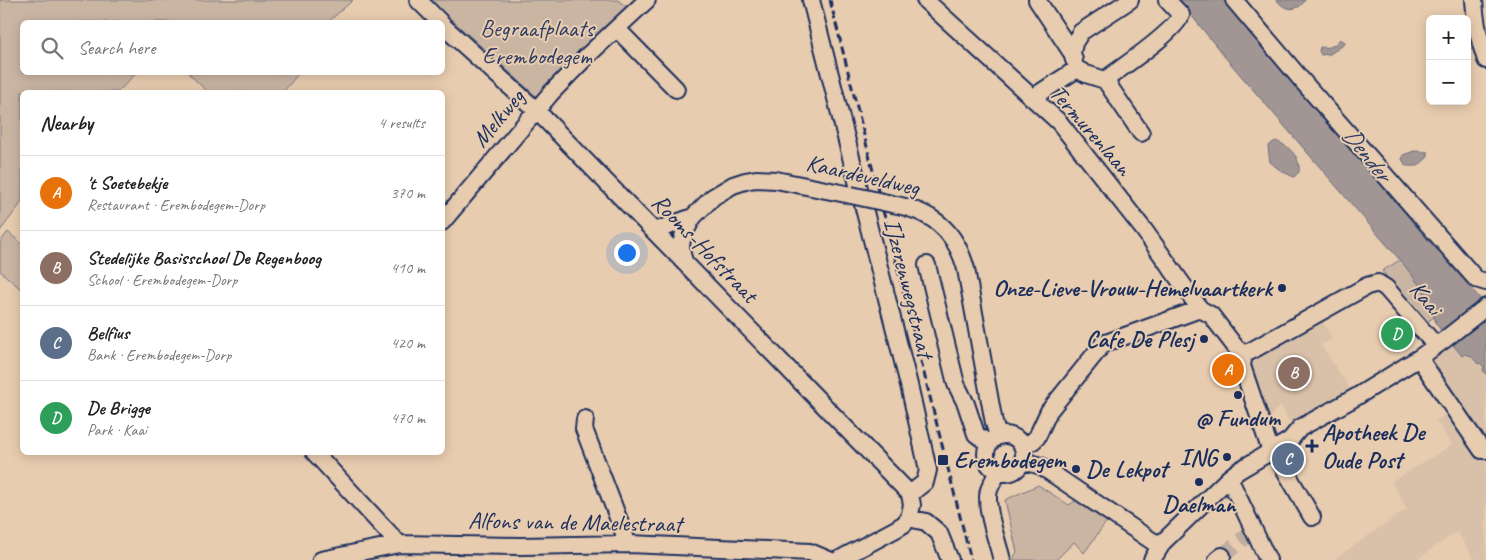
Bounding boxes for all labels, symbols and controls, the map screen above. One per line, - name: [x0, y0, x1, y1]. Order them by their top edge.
- park label: Begraafplaats Erembodegem: [480, 13, 596, 71]
- map controls: [1426, 15, 1471, 105]
- button: +: [1426, 15, 1471, 60]
- search box: [20, 20, 445, 75]
- icon: search: [38, 34, 66, 62]
- text: Search here: [78, 36, 155, 60]
- button: −: [1426, 60, 1471, 105]
- street label: Termurenlaan: [1043, 78, 1140, 183]
- street label: Melkweg: [465, 82, 532, 153]
- text: Nearby: [40, 110, 93, 136]
- text: 4 results: [378, 113, 425, 133]
- water label: Dender: [1335, 120, 1401, 191]
- street label: Kaardeveldweg: [804, 147, 924, 203]
- text: 't Soetebekje: [87, 171, 167, 195]
- text: A: [52, 183, 60, 203]
- text: 370 m: [391, 183, 425, 203]
- street label: Rooms-Hofstraat: [646, 187, 766, 310]
- text: Restaurant · Erembodegem-Dorp: [87, 195, 265, 215]
- street label: IJzerenwegstraat: [877, 215, 942, 364]
- your location: [614, 240, 640, 266]
- text: Stedelijke Basisschool De Regenboog: [87, 246, 321, 270]
- text: B: [52, 258, 60, 278]
- text: 410 m: [391, 258, 425, 278]
- text: School · Erembodegem-Dorp: [87, 270, 237, 290]
- place label: Onze-Lieve-Vrouw-Hemelvaartkerk: [993, 273, 1274, 303]
- street label: Kaai: [1403, 275, 1451, 324]
- marker: Onze-Lieve-Vrouw-Hemelvaartkerk: [1276, 282, 1288, 294]
- pin: D: [1381, 315, 1413, 353]
- text: Belfius: [87, 321, 129, 345]
- place label: Cafe De Plesj: [1086, 324, 1197, 354]
- text: C: [52, 333, 60, 353]
- text: 420 m: [391, 333, 425, 353]
- marker: Cafe De Plesj: [1198, 333, 1210, 345]
- text: Bank · Erembodegem-Dorp: [87, 345, 231, 365]
- pin: A: [1212, 351, 1244, 389]
- pin: B: [1278, 354, 1310, 392]
- marker: @ Fundum: [1232, 389, 1244, 401]
- text: De Brigge: [87, 396, 150, 420]
- place label: @ Fundum: [1196, 403, 1281, 433]
- text: D: [51, 408, 61, 428]
- text: 470 m: [391, 408, 425, 428]
- place label: Apotheek De Oude Post: [1322, 417, 1426, 475]
- text: Park · Kaai: [87, 420, 147, 440]
- pin: C: [1272, 440, 1304, 478]
- marker: Apotheek De Oude Post: [1306, 440, 1318, 452]
- place label: ING: [1180, 442, 1220, 472]
- place label: Erembodegem: [954, 445, 1067, 475]
- marker: ING: [1221, 451, 1233, 463]
- marker: Erembodegem: [936, 453, 950, 467]
- place label: De Lekpot: [1086, 454, 1171, 484]
- marker: De Lekpot: [1070, 463, 1082, 475]
- marker: Daelman: [1193, 476, 1205, 488]
- place label: Daelman: [1163, 489, 1237, 519]
- street label: Alfons van de Maelestraat: [468, 505, 685, 539]

